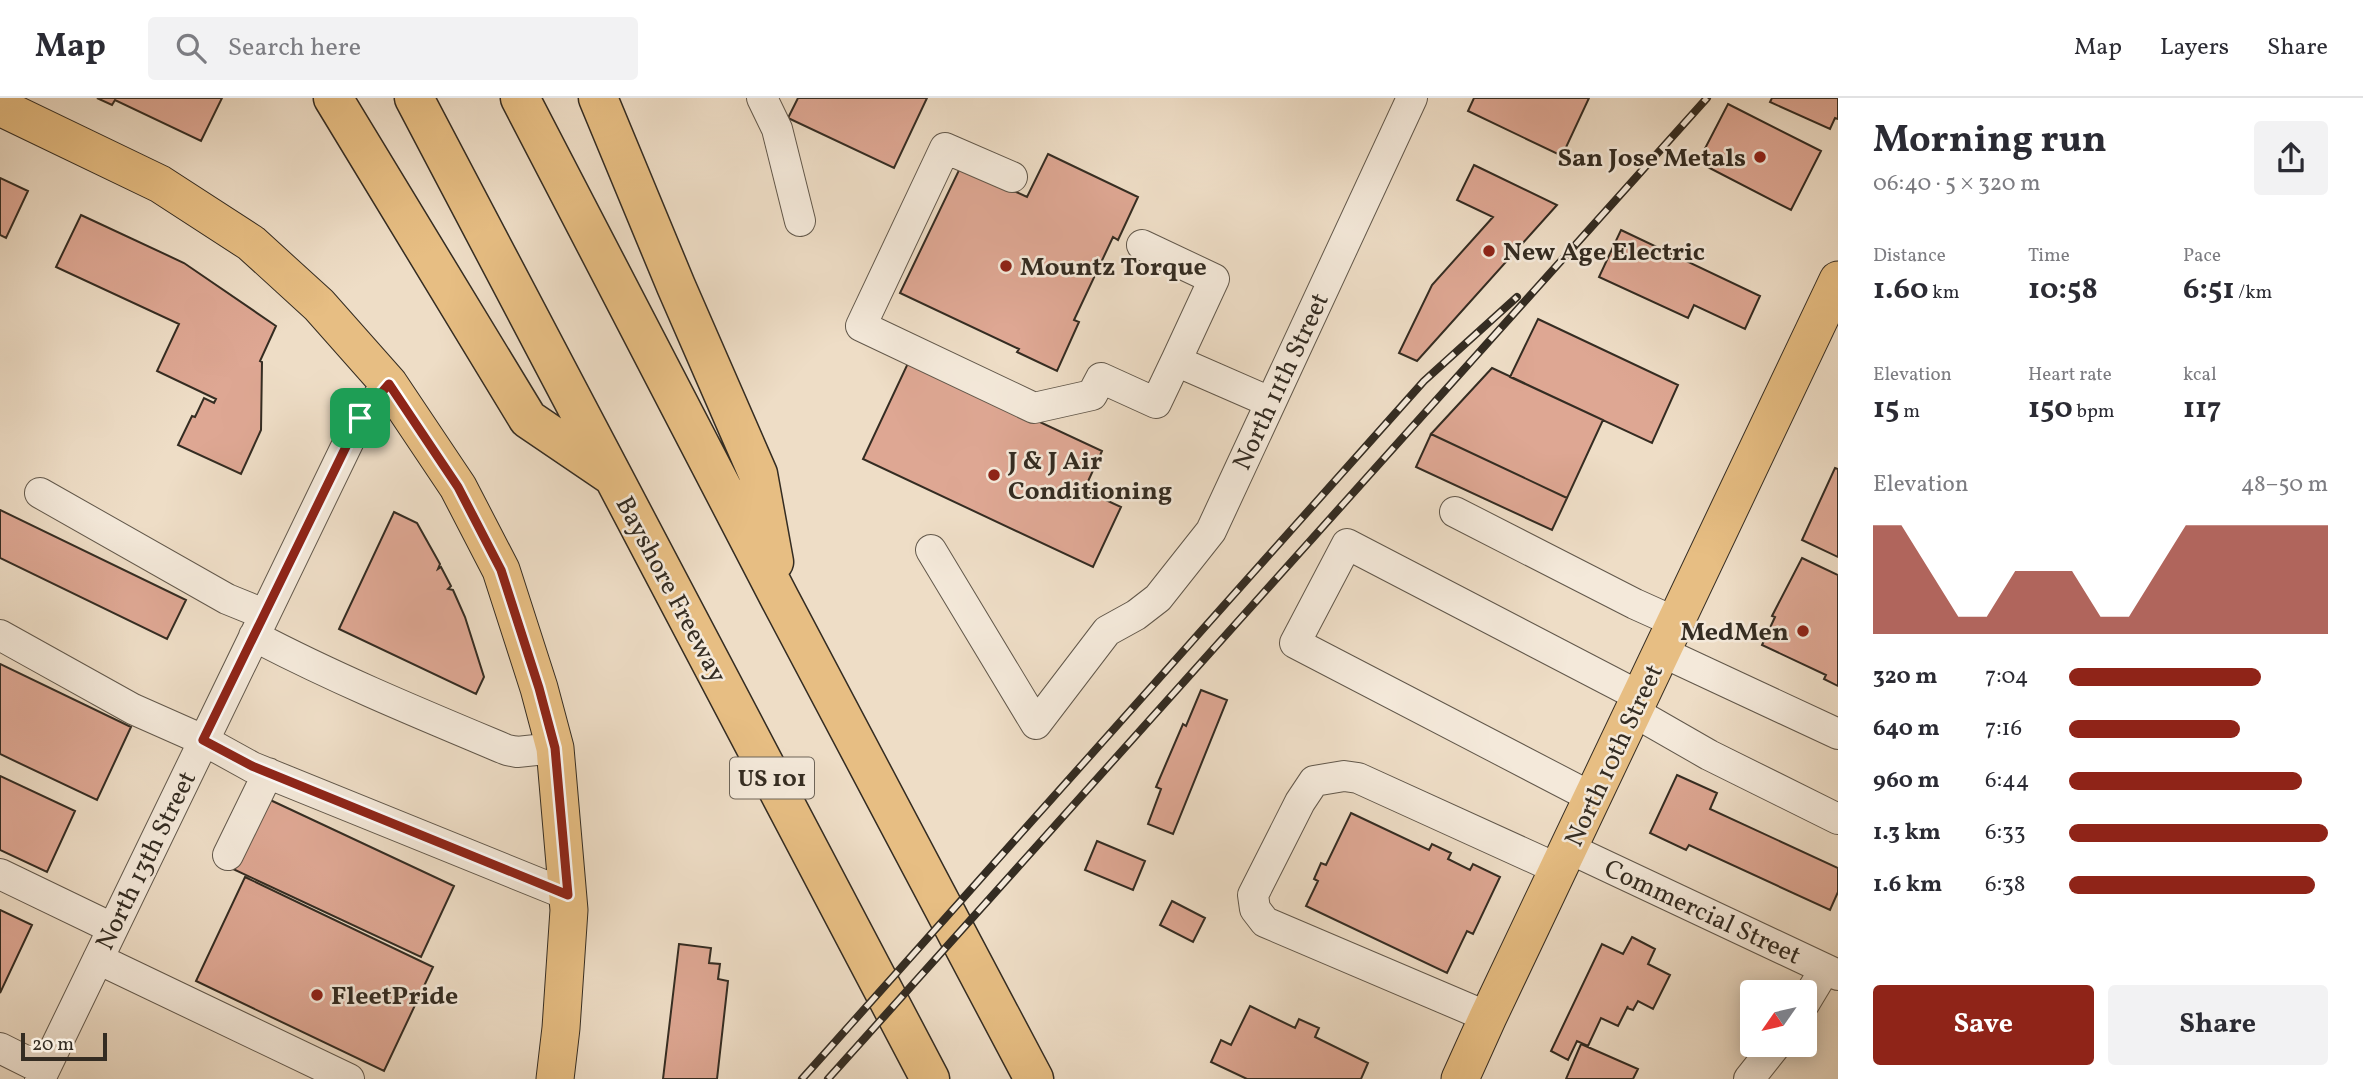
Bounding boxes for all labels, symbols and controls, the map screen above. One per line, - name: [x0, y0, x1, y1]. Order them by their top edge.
- search box: [148, 17, 638, 80]
- text: Map: [35, 25, 106, 71]
- icon: search: [172, 29, 210, 67]
- text: Search here: [228, 30, 361, 66]
- text: Map: [2074, 31, 2122, 65]
- text: Layers: [2160, 31, 2229, 65]
- text: Share: [2267, 31, 2328, 65]
- text: Morning run: [1873, 115, 2107, 168]
- button: share: [2254, 121, 2328, 195]
- place label: San Jose Metals: [1557, 141, 1746, 177]
- marker: San Jose Metals: [1752, 149, 1768, 165]
- text: 06:40 · 5 × 320 m: [1873, 168, 2041, 200]
- place label: New Age Electric: [1503, 235, 1705, 271]
- marker: New Age Electric: [1481, 243, 1497, 259]
- text: Distance: [1873, 243, 1946, 269]
- text: Time: [2028, 243, 2070, 269]
- text: Pace: [2183, 243, 2221, 269]
- place label: Mountz Torque: [1020, 250, 1207, 286]
- marker: Mountz Torque: [998, 258, 1014, 274]
- text: 1.60: [1873, 269, 1929, 311]
- text: 10:58: [2028, 269, 2098, 311]
- text: 6:51: [2183, 269, 2234, 311]
- text: km: [1929, 280, 1960, 306]
- text: /km: [2234, 280, 2272, 306]
- street label: North 11th Street: [1225, 287, 1339, 476]
- text: Elevation: [1873, 362, 1952, 388]
- text: Heart rate: [2028, 362, 2112, 388]
- text: kcal: [2183, 362, 2217, 388]
- pin: [330, 388, 390, 448]
- text: 15: [1873, 388, 1900, 430]
- text: 150: [2028, 388, 2073, 430]
- text: 117: [2183, 388, 2221, 430]
- icon: arrive: [341, 399, 379, 437]
- text: m: [1900, 399, 1920, 425]
- text: bpm: [2073, 399, 2115, 425]
- place label: J & J Air Conditioning: [1007, 444, 1172, 510]
- marker: J & J Air Conditioning: [986, 467, 1002, 483]
- text: Elevation: [1873, 469, 1969, 501]
- text: 48–50 m: [2241, 469, 2328, 501]
- street label: Bayshore Freeway: [606, 490, 735, 690]
- place label: MedMen: [1680, 615, 1789, 651]
- marker: MedMen: [1795, 623, 1811, 639]
- street label: North 10th Street: [1557, 659, 1673, 853]
- text: 320 m: [1873, 661, 1938, 693]
- text: 7:04: [1985, 661, 2029, 693]
- text: 640 m: [1873, 713, 1940, 745]
- text: 7:16: [1985, 713, 2022, 745]
- road number: US 101: [730, 758, 814, 798]
- street label: North 13th Street: [88, 765, 206, 957]
- text: 960 m: [1873, 765, 1940, 797]
- text: 6:44: [1985, 765, 2030, 797]
- text: 1.3 km: [1873, 817, 1941, 849]
- text: 6:33: [1985, 817, 2026, 849]
- street label: Commercial Street: [1598, 851, 1807, 974]
- text: 1.6 km: [1873, 869, 1942, 901]
- text: 6:38: [1985, 869, 2026, 901]
- place label: FleetPride: [331, 979, 458, 1015]
- north arrow: [1740, 980, 1816, 1057]
- map controls: [1740, 980, 1817, 1057]
- button: Save: [1873, 985, 2094, 1065]
- button: Share: [2108, 985, 2328, 1065]
- marker: FleetPride: [309, 987, 325, 1003]
- scale bar: [21, 1030, 107, 1062]
- text: 20 m: [32, 1032, 74, 1058]

